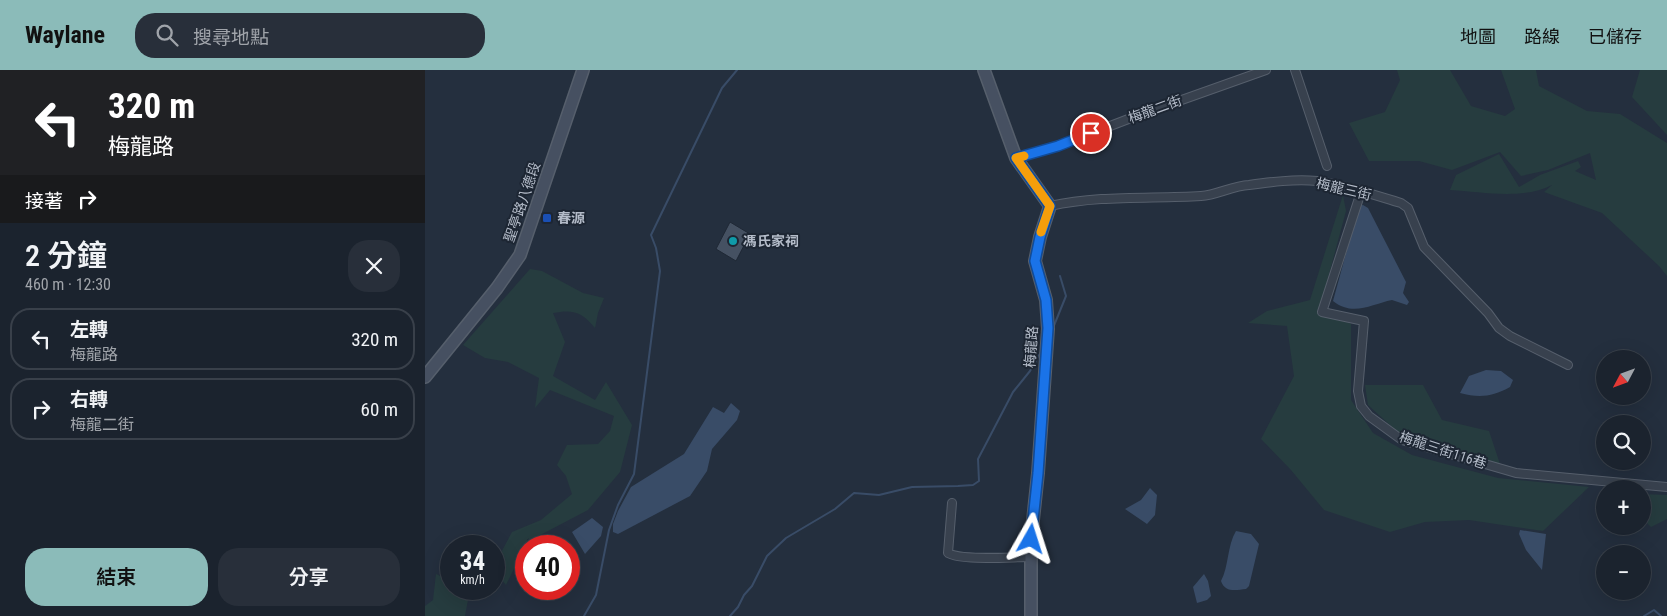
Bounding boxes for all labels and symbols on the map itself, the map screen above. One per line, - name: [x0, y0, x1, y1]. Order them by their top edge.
- street label: 梅龍二街: [1126, 92, 1184, 126]
- pin: [1070, 112, 1112, 154]
- street label: 聖亭路八德段: [501, 160, 543, 244]
- street label: 梅龍三街: [1315, 175, 1373, 203]
- place label: 春源: [557, 210, 585, 226]
- marker: 春源: [541, 212, 553, 224]
- place label: 馮氏家祠: [743, 233, 799, 249]
- marker: 馮氏家祠: [727, 235, 739, 247]
- street label: 梅龍路: [1022, 325, 1040, 369]
- north arrow: [1596, 350, 1651, 405]
- street label: 梅龍三街116巷: [1397, 428, 1489, 472]
- position arrow: [1004, 512, 1056, 564]
- speed limit sign: 40: [515, 535, 580, 600]

